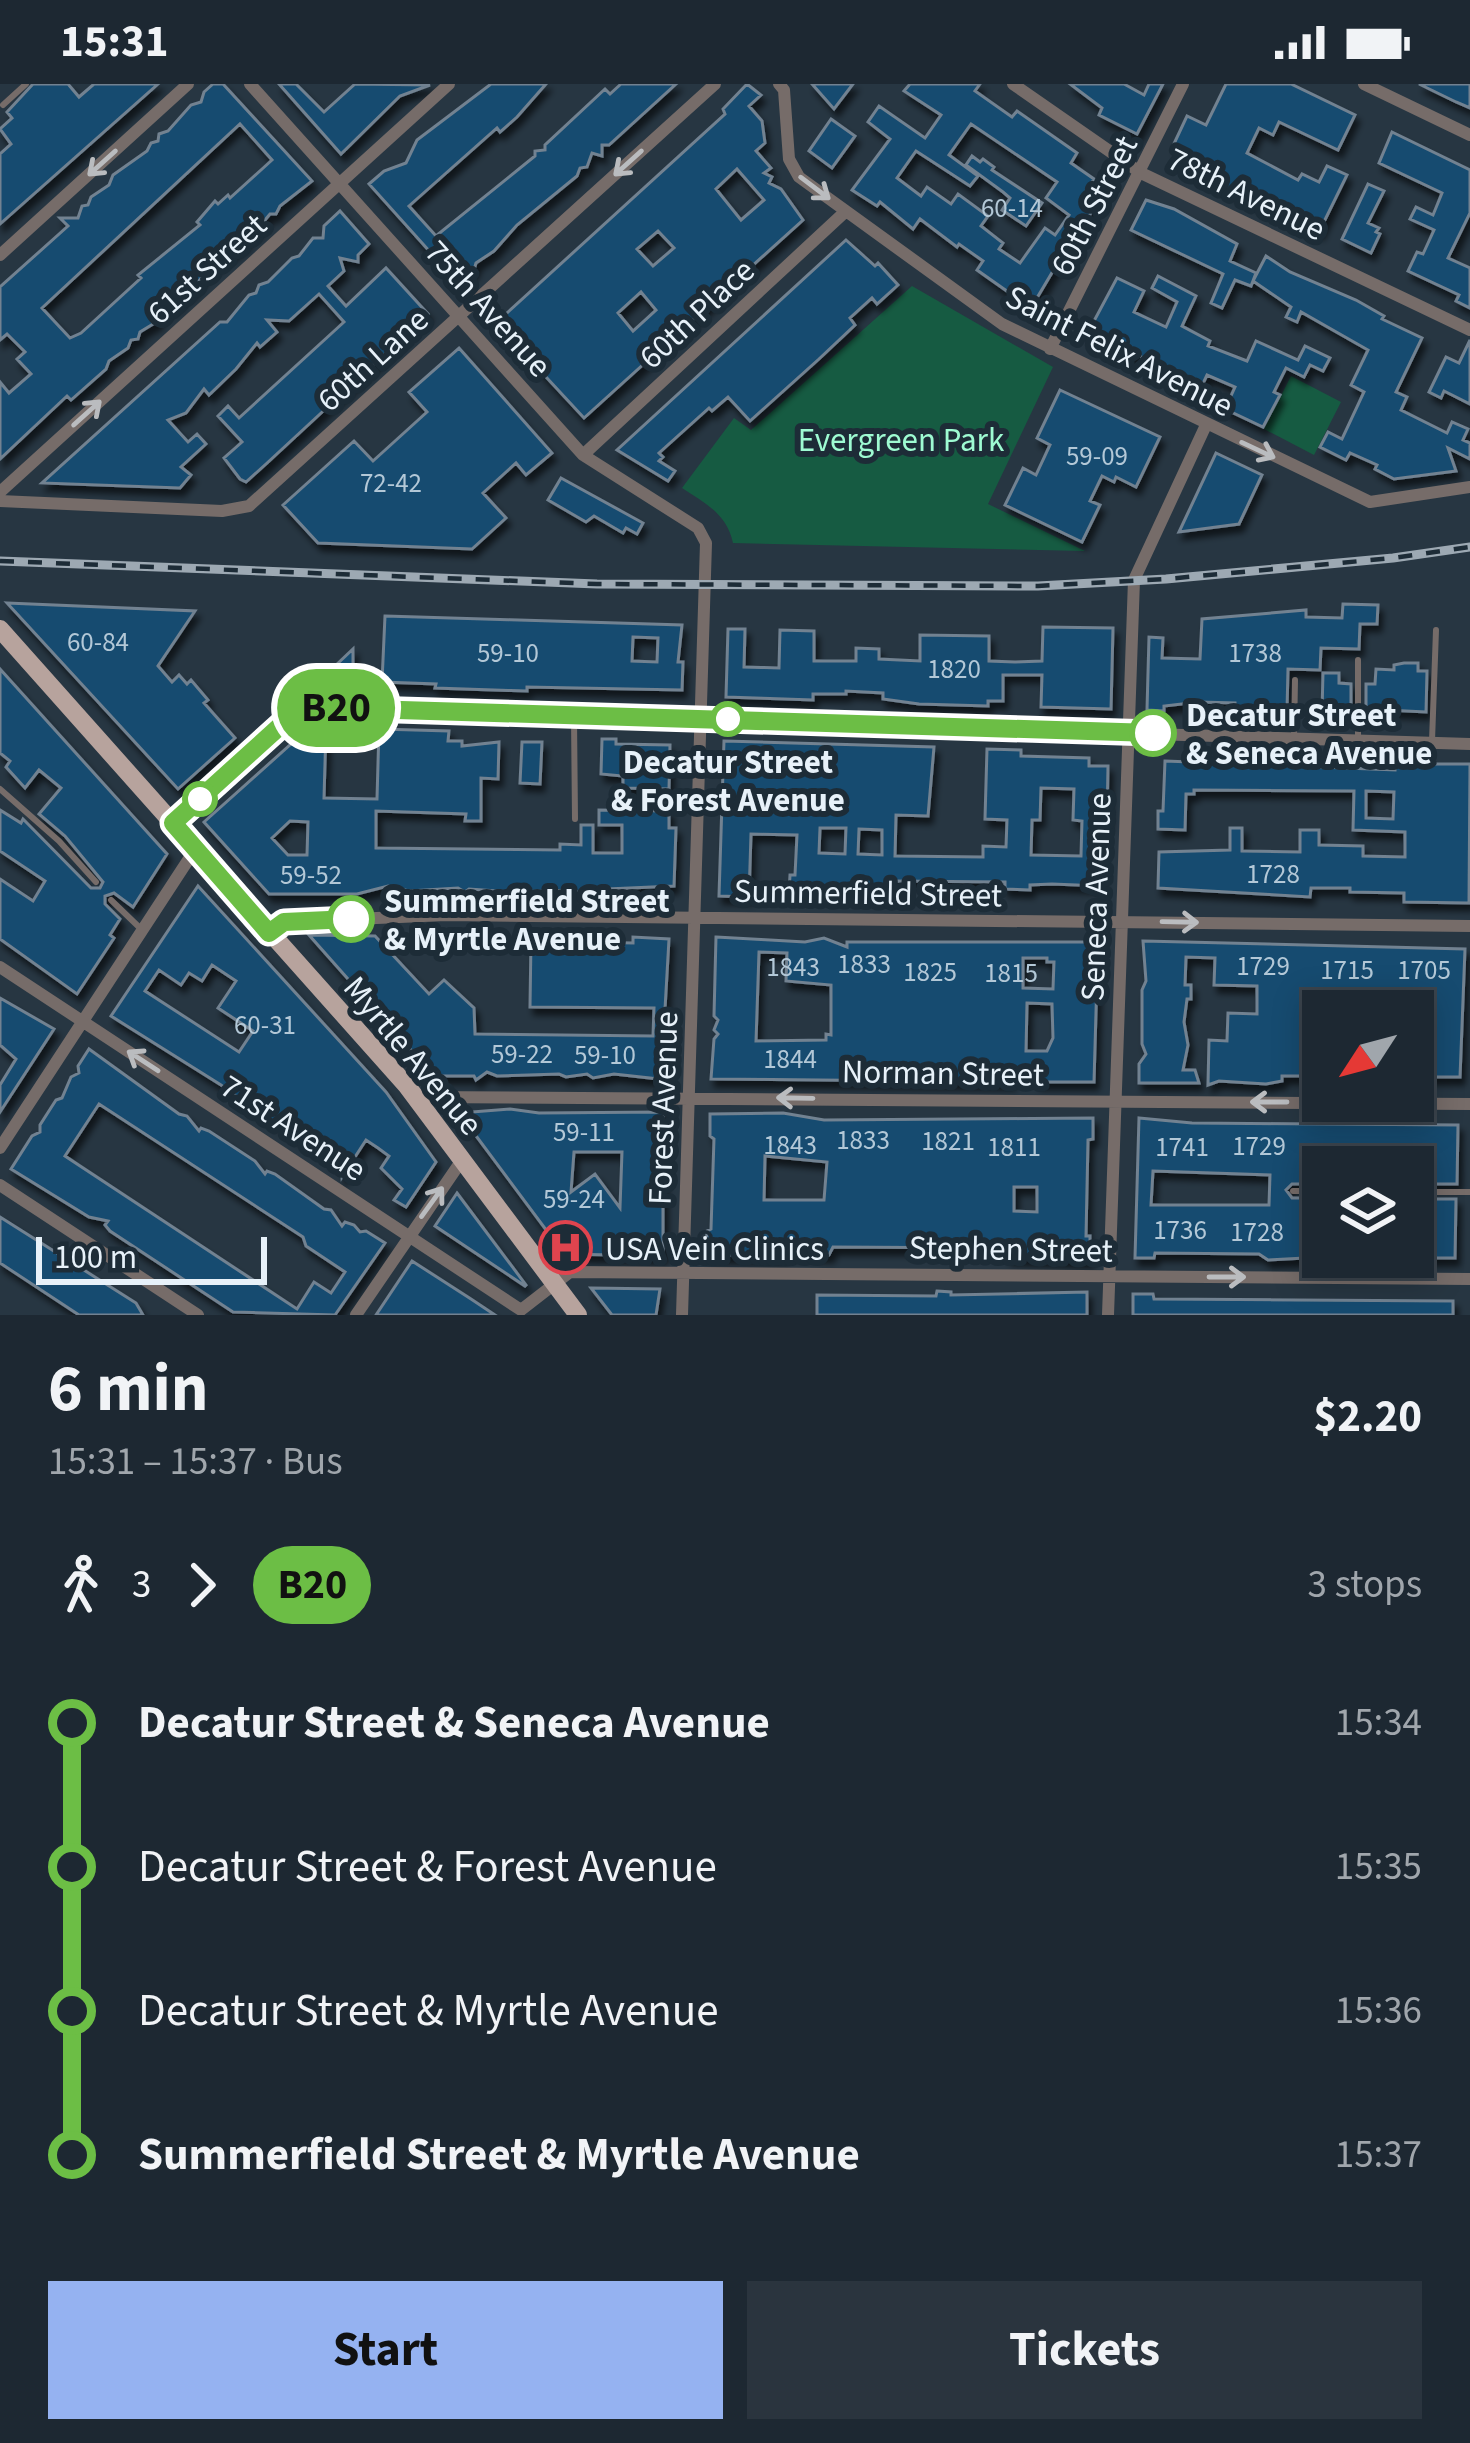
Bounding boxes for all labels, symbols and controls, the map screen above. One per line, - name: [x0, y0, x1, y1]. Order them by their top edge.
- text: 15:31: [60, 10, 169, 74]
- street label: 60th Street: [1039, 128, 1150, 284]
- street label: 78th Avenue: [1160, 136, 1333, 253]
- one-way arrow: [614, 148, 644, 176]
- one-way arrow: [87, 149, 117, 176]
- one-way arrow: [798, 175, 831, 200]
- house number: 60-14: [981, 189, 1043, 228]
- street label: 61st Street: [137, 203, 277, 336]
- street label: 75th Avenue: [413, 230, 562, 388]
- street label: 60th Place: [629, 248, 765, 380]
- street label: Saint Felix Avenue: [997, 274, 1241, 429]
- street label: 60th Lane: [307, 297, 439, 423]
- one-way arrow: [71, 400, 101, 427]
- park label: Evergreen Park: [798, 417, 1005, 464]
- house number: 59-09: [1066, 437, 1128, 476]
- one-way arrow: [1239, 440, 1275, 462]
- house number: 72-42: [360, 464, 422, 503]
- house number: 60-84: [67, 623, 129, 662]
- house number: 59-10: [477, 634, 539, 673]
- house number: 1738: [1228, 634, 1282, 673]
- house number: 1820: [927, 650, 981, 689]
- line badge: B20: [267, 669, 405, 747]
- text: B20: [301, 678, 371, 738]
- place label: Decatur Street & Seneca Avenue: [1186, 692, 1432, 777]
- marker: Decatur Street & Forest Avenue: [712, 703, 744, 735]
- marker: Decatur Street & Seneca Avenue: [1131, 711, 1175, 755]
- place label: Decatur Street & Forest Avenue: [611, 739, 845, 824]
- unlabelled marker: [184, 783, 216, 815]
- street label: Seneca Avenue: [1069, 792, 1124, 1002]
- house number: 1728: [1246, 855, 1300, 894]
- house number: 59-52: [280, 856, 342, 895]
- street label: Summerfield Street: [733, 868, 1002, 919]
- place label: Summerfield Street & Myrtle Avenue: [384, 878, 670, 963]
- marker: Summerfield Street & Myrtle Avenue: [329, 897, 373, 941]
- one-way arrow: [1160, 911, 1199, 934]
- house number: 1833: [837, 945, 891, 984]
- house number: 1729: [1236, 947, 1290, 986]
- house number: 1843: [766, 948, 820, 987]
- house number: 1715: [1320, 951, 1374, 990]
- house number: 1705: [1397, 951, 1451, 990]
- house number: 1825: [903, 953, 957, 992]
- house number: 1815: [984, 954, 1038, 993]
- street label: Myrtle Avenue: [332, 966, 494, 1146]
- north arrow: [1302, 990, 1434, 1122]
- map controls: [1302, 990, 1434, 1278]
- house number: 60-31: [234, 1006, 296, 1045]
- street label: Forest Avenue: [637, 1010, 690, 1206]
- house number: 59-22: [491, 1035, 553, 1074]
- house number: 59-10: [574, 1036, 636, 1075]
- house number: 1844: [763, 1040, 817, 1079]
- street label: Norman Street: [842, 1048, 1044, 1099]
- one-way arrow: [127, 1049, 161, 1074]
- street label: 71st Avenue: [211, 1063, 375, 1193]
- one-way arrow: [776, 1086, 815, 1109]
- one-way arrow: [1250, 1090, 1289, 1113]
- house number: 59-11: [553, 1113, 615, 1152]
- house number: 1833: [836, 1121, 890, 1160]
- house number: 1821: [921, 1122, 975, 1161]
- house number: 1843: [763, 1126, 817, 1165]
- house number: 1729: [1232, 1127, 1286, 1166]
- house number: 1811: [987, 1128, 1041, 1167]
- house number: 1741: [1155, 1128, 1209, 1167]
- button: layers: [1302, 1146, 1434, 1278]
- house number: 59-24: [543, 1180, 605, 1219]
- one-way arrow: [418, 1186, 444, 1219]
- house number: 1736: [1153, 1211, 1207, 1250]
- house number: 1728: [1230, 1213, 1284, 1252]
- hospital icon: USA Vein Clinics: [538, 1220, 594, 1276]
- street label: Stephen Street: [909, 1224, 1113, 1275]
- place label: USA Vein Clinics: [605, 1226, 824, 1273]
- scale bar: [36, 1231, 267, 1284]
- text: 100 m: [54, 1234, 137, 1281]
- one-way arrow: [1207, 1266, 1246, 1288]
- text: 6 min: [48, 1342, 209, 1436]
- text: $2.20: [1313, 1385, 1422, 1449]
- text: 15:31 – 15:37 · Bus: [48, 1434, 343, 1490]
- icon: walk: [48, 1552, 114, 1618]
- icon: forward: [169, 1552, 235, 1618]
- text: B20: [277, 1555, 347, 1615]
- text: 3: [132, 1557, 151, 1613]
- text: 3 stops: [1308, 1557, 1422, 1613]
- text: Decatur Street & Seneca Avenue: [138, 1691, 770, 1755]
- text: 15:34: [1335, 1695, 1422, 1751]
- text: Decatur Street & Forest Avenue: [138, 1835, 717, 1899]
- text: 15:35: [1335, 1839, 1422, 1895]
- text: Decatur Street & Myrtle Avenue: [138, 1979, 719, 2043]
- text: 15:36: [1335, 1983, 1422, 2039]
- text: Summerfield Street & Myrtle Avenue: [138, 2123, 860, 2187]
- text: 15:37: [1335, 2127, 1422, 2183]
- button: Start: [48, 2281, 723, 2419]
- button: Tickets: [747, 2281, 1422, 2419]

